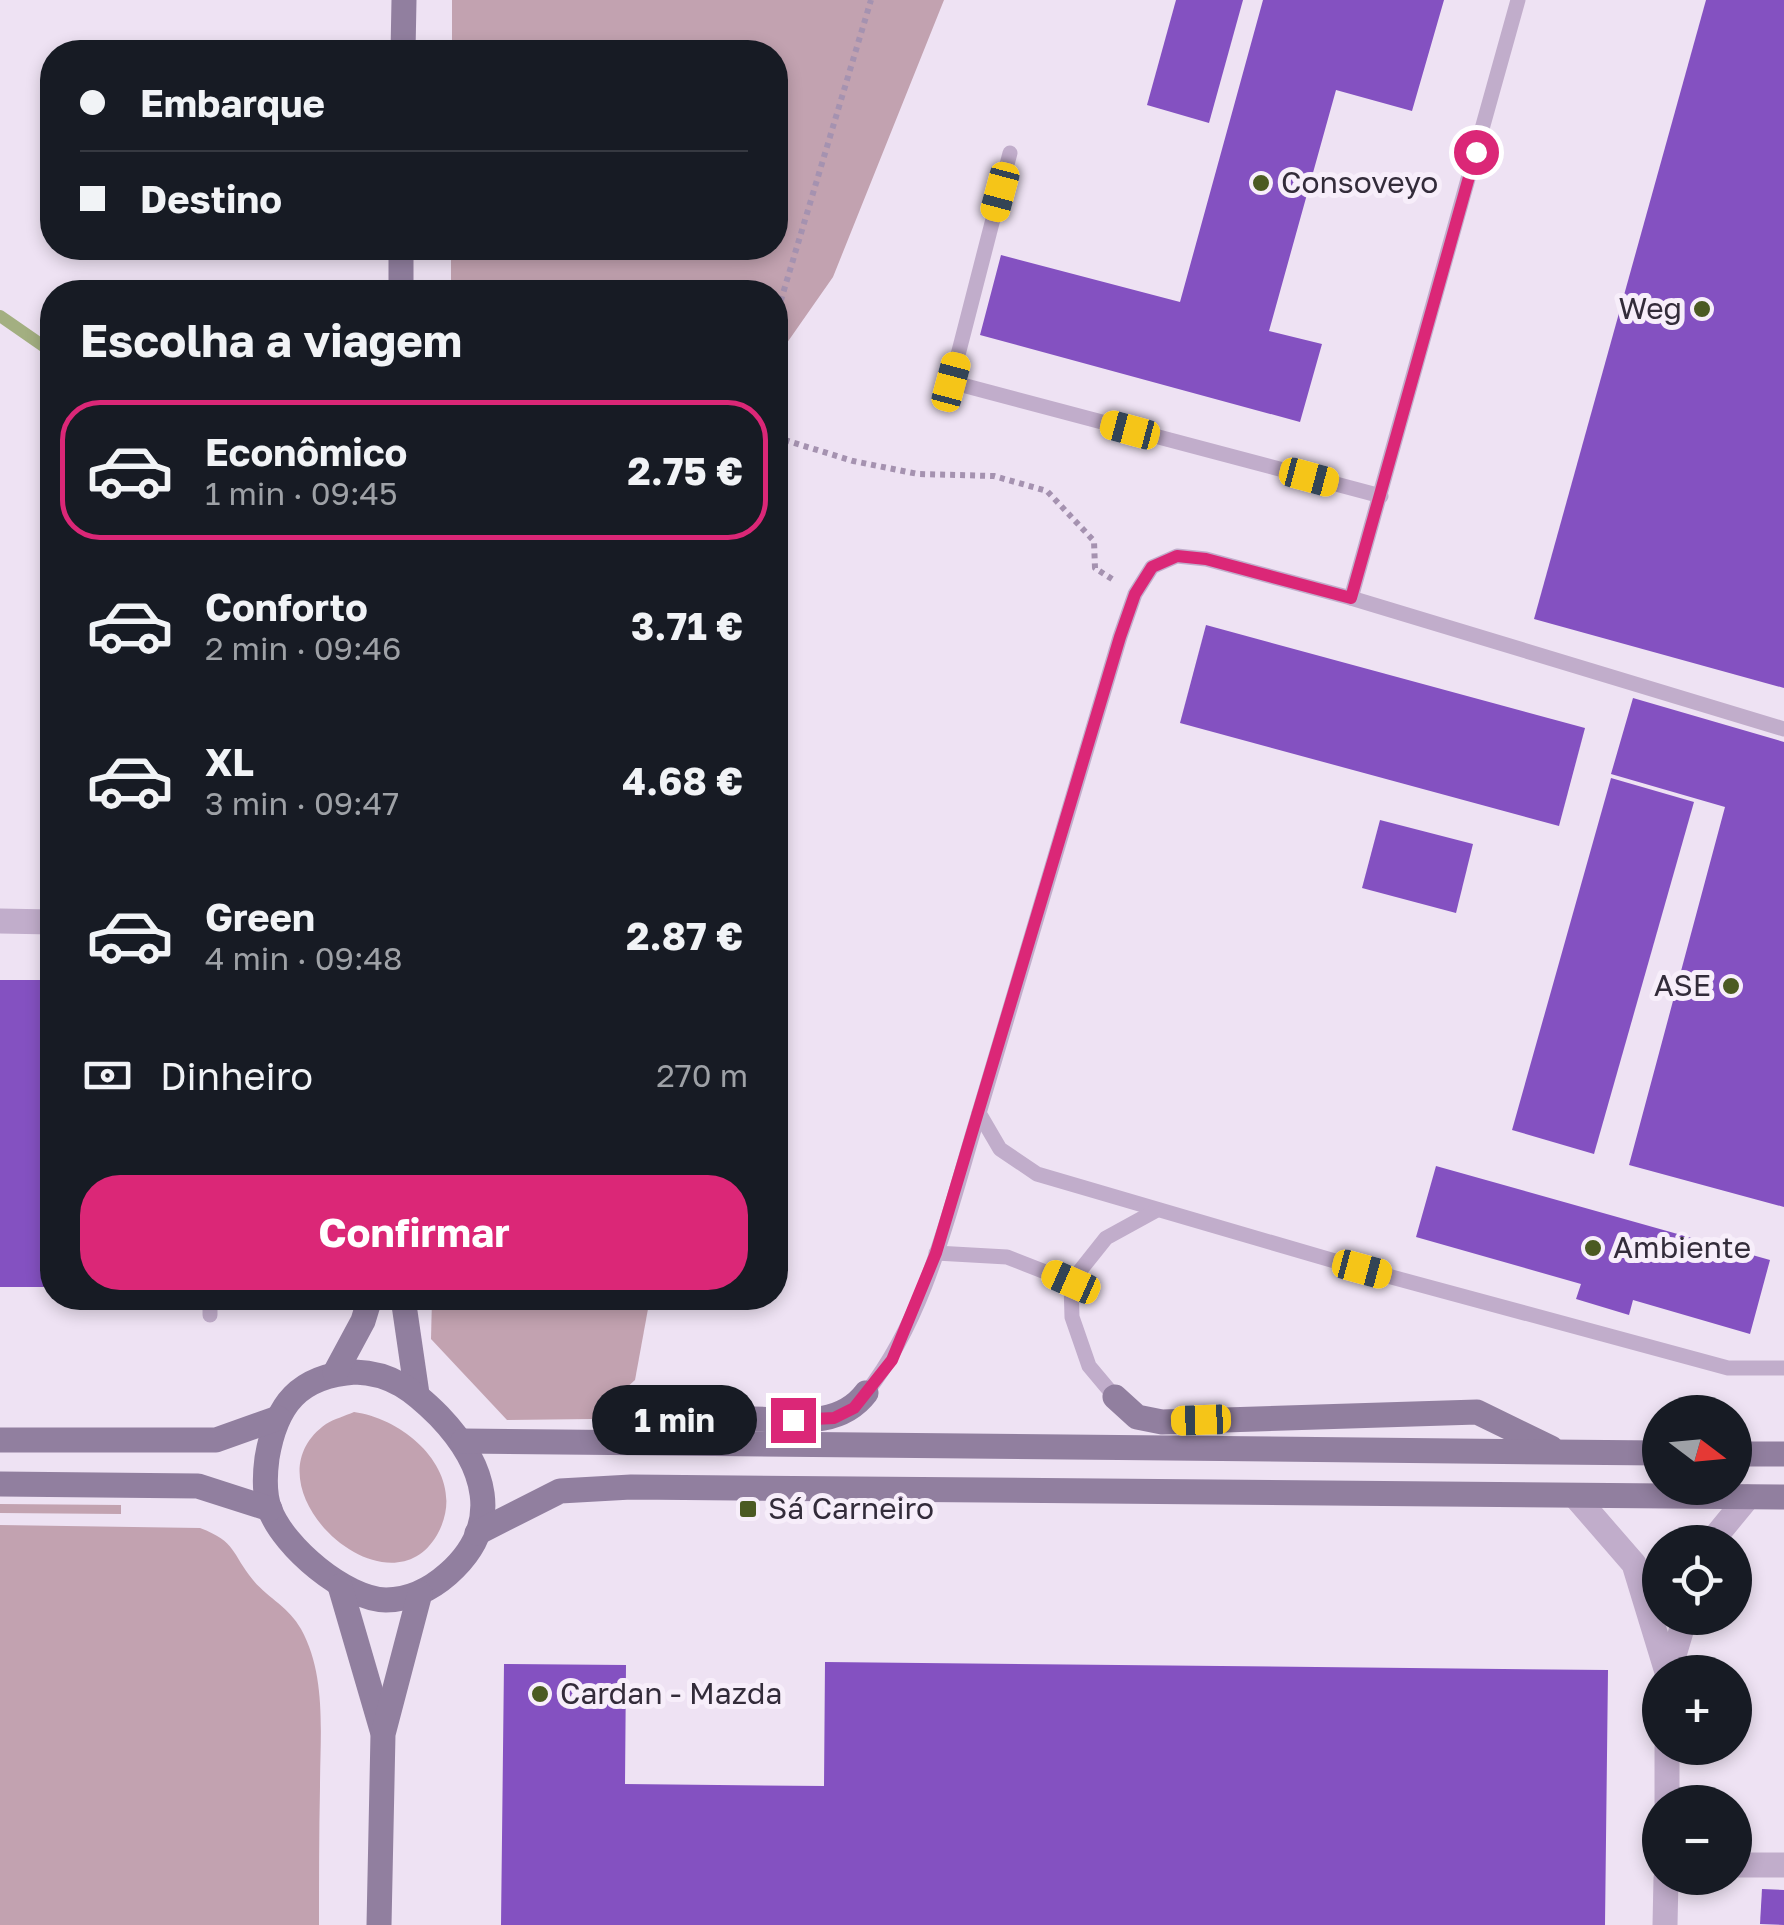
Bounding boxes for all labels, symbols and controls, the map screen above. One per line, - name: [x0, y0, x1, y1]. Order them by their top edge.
- text: Embarque: [140, 80, 325, 125]
- route start: [1454, 130, 1499, 175]
- car: [978, 159, 1022, 225]
- place label: Consoveyo: [1281, 164, 1438, 200]
- marker: Consoveyo: [1250, 172, 1272, 194]
- text: Destino: [140, 176, 282, 221]
- place label: Weg: [1619, 290, 1682, 326]
- marker: Weg: [1691, 298, 1713, 320]
- text: Escolha a viagem: [80, 313, 462, 367]
- car: [929, 349, 973, 415]
- car: [1097, 408, 1163, 452]
- icon: car: [85, 425, 175, 515]
- text: Econômico: [205, 429, 407, 474]
- text: 2.75 €: [627, 448, 743, 493]
- car: [1276, 455, 1342, 499]
- text: 1 min · 09:45: [205, 474, 398, 512]
- icon: car: [85, 580, 175, 670]
- text: Conforto: [205, 584, 368, 629]
- text: 3.71 €: [631, 603, 743, 648]
- text: 2 min · 09:46: [205, 629, 401, 667]
- icon: car: [85, 735, 175, 825]
- text: XL: [205, 739, 254, 784]
- text: 4.68 €: [622, 758, 743, 803]
- text: 3 min · 09:47: [205, 784, 399, 822]
- icon: car: [85, 890, 175, 980]
- text: Green: [205, 894, 315, 939]
- text: 2.87 €: [626, 913, 743, 958]
- text: 4 min · 09:48: [205, 939, 403, 977]
- place label: ASE: [1654, 967, 1711, 1003]
- marker: ASE: [1720, 975, 1742, 997]
- icon: cash: [80, 1048, 135, 1103]
- text: Dinheiro: [160, 1053, 313, 1098]
- text: 270 m: [656, 1056, 748, 1094]
- button: Confirmar: [80, 1175, 748, 1290]
- place label: Ambiente: [1613, 1229, 1751, 1265]
- marker: Ambiente: [1582, 1237, 1604, 1259]
- car: [1329, 1247, 1395, 1291]
- car: [1037, 1256, 1105, 1308]
- callout: 1 min: [593, 1385, 758, 1455]
- north arrow: [1642, 1395, 1752, 1505]
- map controls: [1642, 1395, 1752, 1895]
- route end: [771, 1398, 816, 1443]
- text: 1 min: [634, 1401, 715, 1439]
- car: [1170, 1404, 1232, 1436]
- place label: Sá Carneiro: [768, 1490, 934, 1526]
- marker: Sá Carneiro: [737, 1498, 759, 1520]
- button: locate: [1642, 1525, 1752, 1635]
- button: +: [1642, 1655, 1752, 1765]
- place label: Cardan - Mazda: [560, 1675, 782, 1711]
- marker: Cardan - Mazda: [529, 1683, 551, 1705]
- button: −: [1642, 1785, 1752, 1895]

